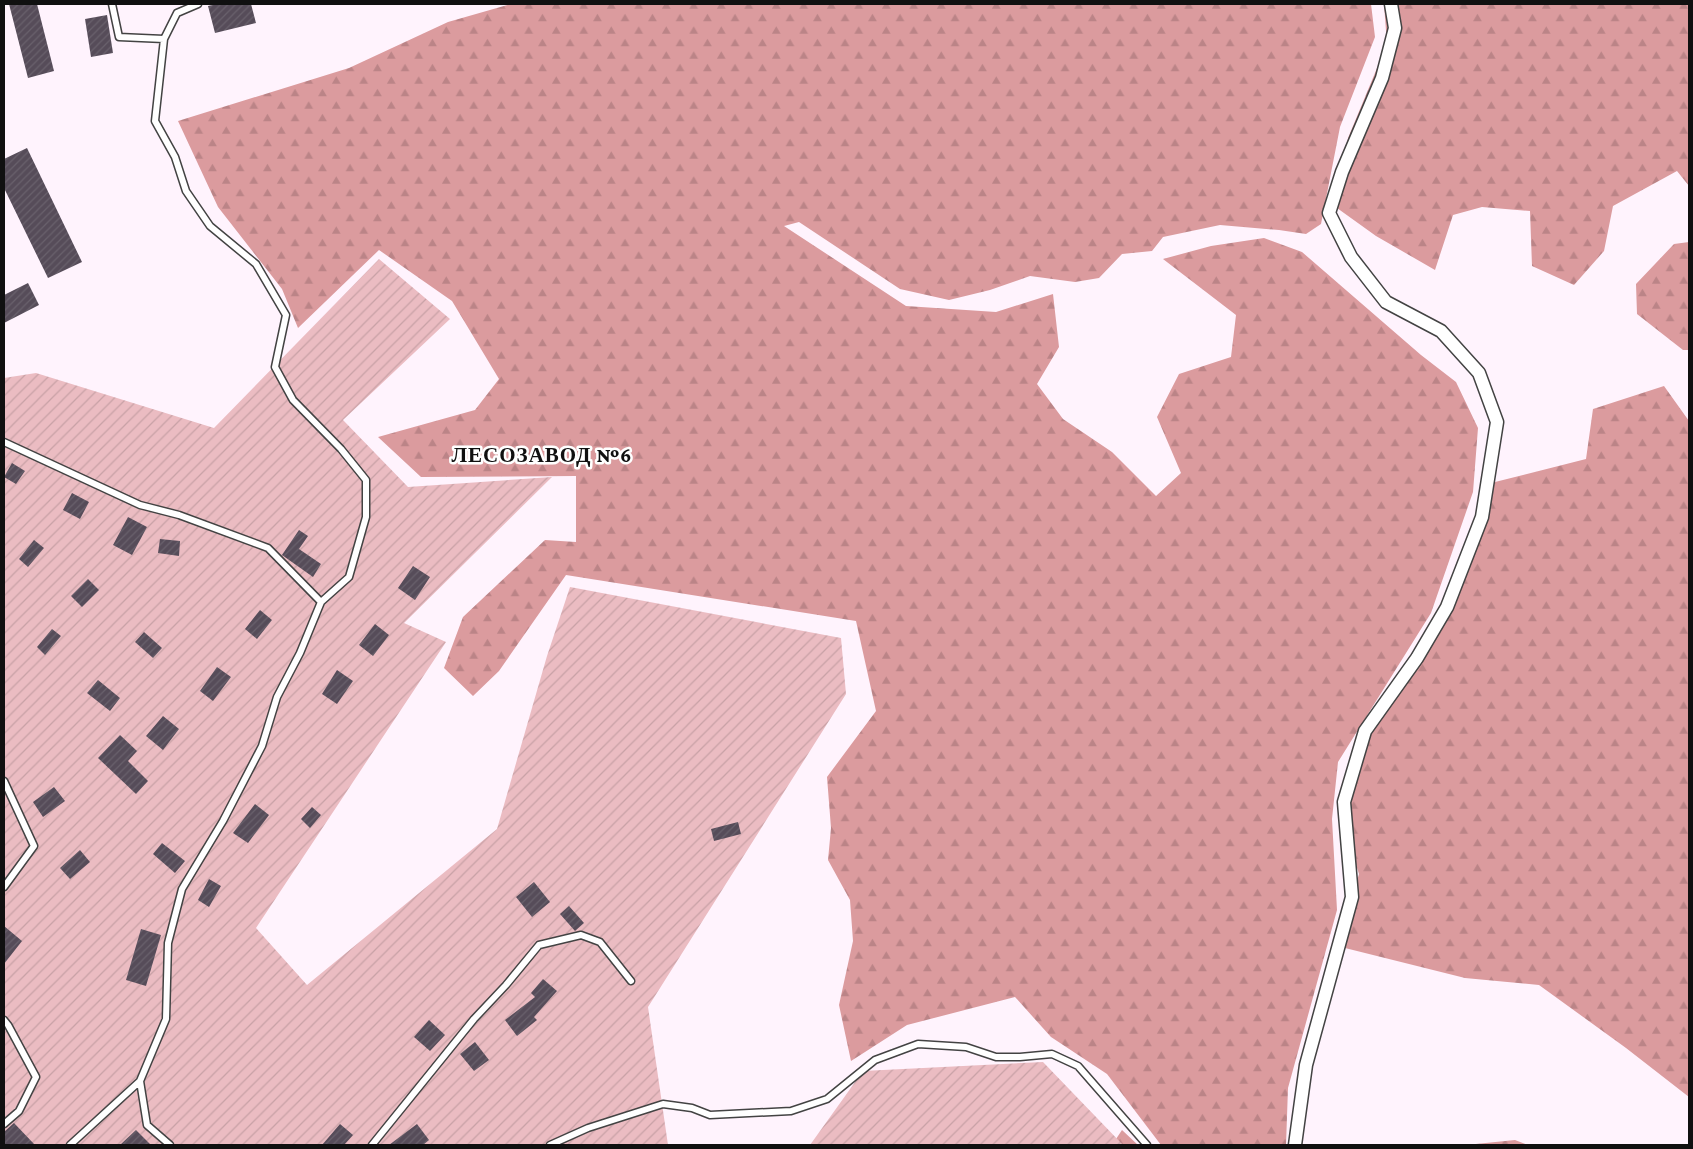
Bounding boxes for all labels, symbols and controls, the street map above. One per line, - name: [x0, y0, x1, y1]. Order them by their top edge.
- district label: ЛЕСОЗАВОД №6: [451, 443, 633, 467]

